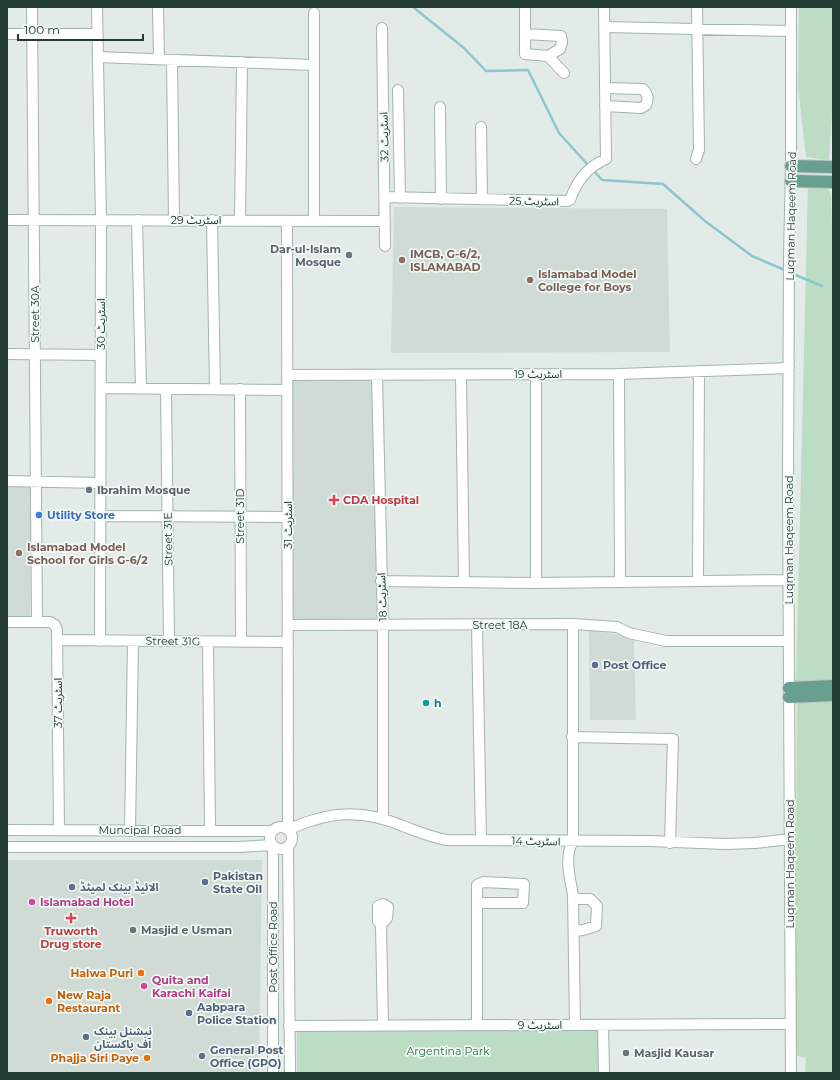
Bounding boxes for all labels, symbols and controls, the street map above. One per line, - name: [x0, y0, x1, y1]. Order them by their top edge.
- scale bar: [18, 16, 143, 42]
- text: 100 m: [24, 22, 60, 37]
- street label: اسٹریٹ 32: [377, 112, 391, 162]
- street label: Luqman Haqeem Road: [783, 151, 799, 281]
- street label: اسٹریٹ 25: [509, 194, 559, 208]
- street label: اسٹریٹ 29: [171, 213, 221, 227]
- place label: Dar-ul-Islam Mosque: [270, 242, 341, 269]
- place label: IMCB, G-6/2, ISLAMABAD: [410, 247, 481, 274]
- marker: Dar-ul-Islam Mosque: [344, 250, 354, 260]
- marker: IMCB, G-6/2, ISLAMABAD: [397, 255, 407, 265]
- place label: Islamabad Model College for Boys: [538, 267, 637, 294]
- marker: Islamabad Model College for Boys: [525, 275, 535, 285]
- street label: Street 30A: [28, 285, 42, 343]
- street label: اسٹریٹ 30: [94, 298, 108, 350]
- street label: اسٹریٹ 19: [514, 367, 562, 381]
- street label: Luqman Haqeem Road: [782, 475, 796, 605]
- place label: Ibrahim Mosque: [97, 483, 191, 497]
- marker: Ibrahim Mosque: [84, 485, 94, 495]
- street label: Street 31D: [233, 488, 247, 544]
- place label: CDA Hospital: [343, 493, 419, 507]
- marker: CDA Hospital: [328, 494, 340, 506]
- street label: اسٹریٹ 31: [281, 501, 295, 549]
- place label: Utility Store: [47, 508, 115, 522]
- marker: Utility Store: [34, 510, 44, 520]
- street label: Street 31E: [161, 512, 175, 566]
- place label: Islamabad Model School for Girls G-6/2: [27, 540, 148, 567]
- marker: Islamabad Model School for Girls G-6/2: [14, 548, 24, 558]
- street label: اسٹریٹ 18: [374, 572, 390, 622]
- street label: Street 18A: [473, 618, 528, 632]
- street label: Street 31G: [145, 634, 201, 648]
- place label: Post Office: [603, 658, 666, 672]
- marker: Post Office: [590, 660, 600, 670]
- street label: اسٹریٹ 37: [51, 678, 65, 728]
- place label: h: [434, 696, 442, 710]
- marker: h: [421, 698, 431, 708]
- street label: Luqman Haqeem Road: [783, 799, 797, 929]
- street label: Muncipal Road: [99, 823, 181, 837]
- street label: اسٹریٹ 14: [511, 834, 561, 848]
- place label: Pakistan State Oil: [213, 869, 263, 896]
- marker: Pakistan State Oil: [200, 877, 210, 887]
- place label: الائیڈ بینک لمیٹڈ: [80, 880, 159, 894]
- marker: الائیڈ بینک لمیٹڈ: [67, 882, 77, 892]
- place label: Islamabad Hotel: [40, 895, 134, 909]
- marker: Islamabad Hotel: [27, 897, 37, 907]
- street label: Post Office Road: [266, 901, 280, 993]
- marker: Truworth Drug store: [66, 913, 76, 923]
- place label: Masjid e Usman: [141, 923, 232, 937]
- place label: Truworth Drug store: [40, 924, 102, 951]
- marker: Masjid e Usman: [128, 925, 138, 935]
- place label: Halwa Puri: [70, 966, 133, 980]
- marker: Halwa Puri: [136, 968, 146, 978]
- place label: Quita and Karachi Kaifai: [152, 973, 231, 1000]
- marker: Quita and Karachi Kaifai: [139, 981, 149, 991]
- place label: New Raja Restaurant: [57, 988, 120, 1015]
- marker: New Raja Restaurant: [44, 996, 54, 1006]
- place label: Aabpara Police Station: [196, 1000, 277, 1027]
- marker: Aabpara Police Station: [184, 1008, 194, 1018]
- street label: اسٹریٹ 9: [518, 1018, 562, 1032]
- place label: نیشنل بینک آف پاکستان: [94, 1024, 152, 1052]
- marker: نیشنل بینک آف پاکستان: [81, 1032, 91, 1042]
- place label: General Post Office (GPO): [210, 1043, 284, 1070]
- park label: Argentina Park: [406, 1044, 490, 1058]
- place label: Masjid Kausar: [634, 1046, 715, 1060]
- marker: Masjid Kausar: [621, 1048, 631, 1058]
- place label: Phajja Siri Paye: [51, 1051, 139, 1065]
- marker: General Post Office (GPO): [197, 1051, 207, 1061]
- marker: Phajja Siri Paye: [142, 1053, 152, 1063]

